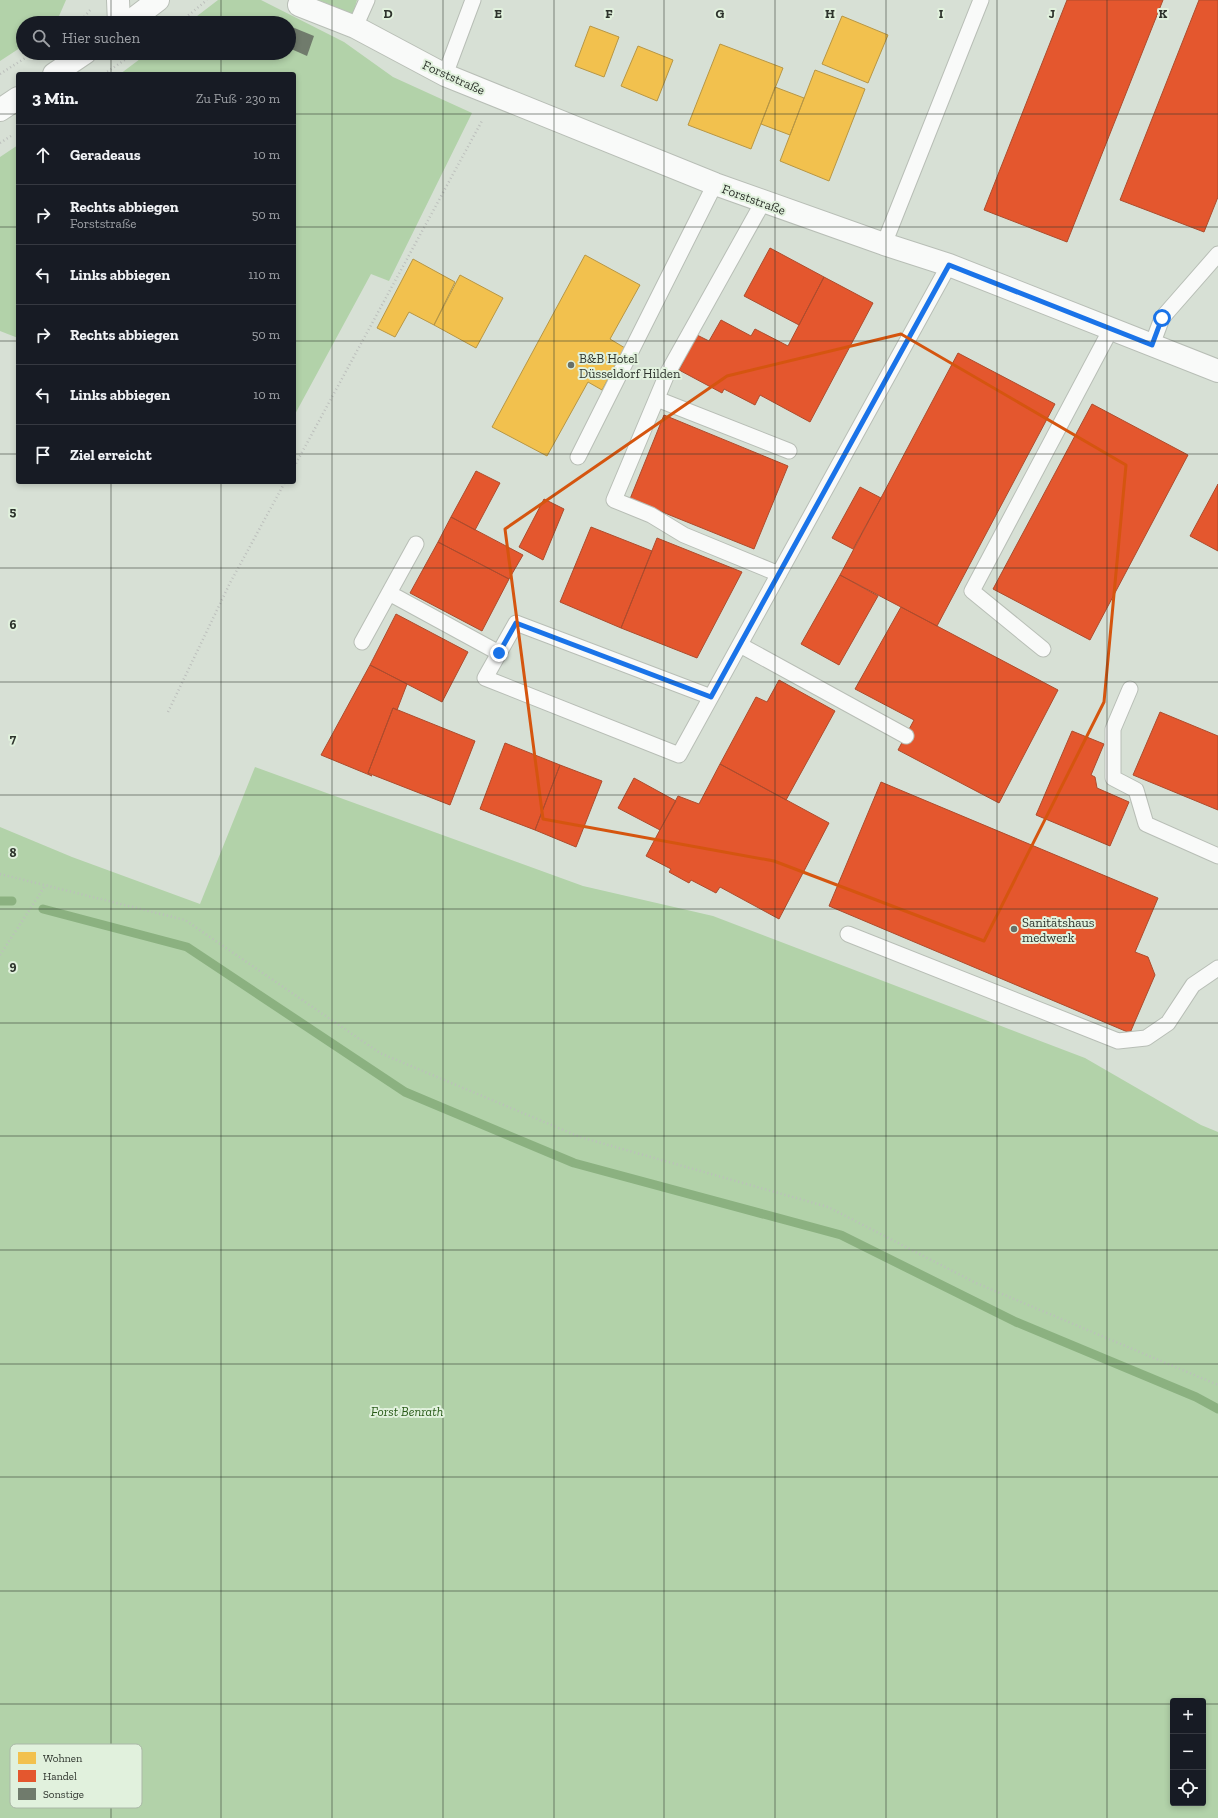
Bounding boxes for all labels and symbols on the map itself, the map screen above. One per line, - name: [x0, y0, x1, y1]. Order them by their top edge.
- text: D: [383, 6, 393, 21]
- text: E: [494, 6, 502, 21]
- text: F: [605, 6, 613, 21]
- text: G: [716, 6, 725, 21]
- text: H: [825, 6, 835, 21]
- text: I: [939, 6, 944, 21]
- text: J: [1049, 6, 1055, 21]
- text: K: [1159, 6, 1168, 21]
- street label: Forststraße: [420, 57, 487, 98]
- street label: Forststraße: [720, 181, 788, 218]
- route start: [1153, 309, 1171, 327]
- place label: B&B Hotel Düsseldorf Hilden: [579, 351, 681, 381]
- marker: B&B Hotel Düsseldorf Hilden: [566, 360, 576, 370]
- text: 5: [10, 504, 17, 519]
- text: 6: [10, 617, 17, 632]
- route end: [490, 644, 508, 662]
- text: 7: [10, 731, 17, 746]
- text: 8: [9, 845, 17, 860]
- place label: Sanitätshaus medwerk: [1022, 915, 1095, 945]
- marker: Sanitätshaus medwerk: [1009, 924, 1019, 934]
- text: 9: [10, 958, 17, 973]
- park label: Forst Benrath: [371, 1404, 444, 1419]
- legend: [10, 1744, 142, 1808]
- text: Wohnen: [43, 1752, 83, 1765]
- text: Handel: [43, 1770, 77, 1783]
- text: Sonstige: [43, 1788, 84, 1801]

